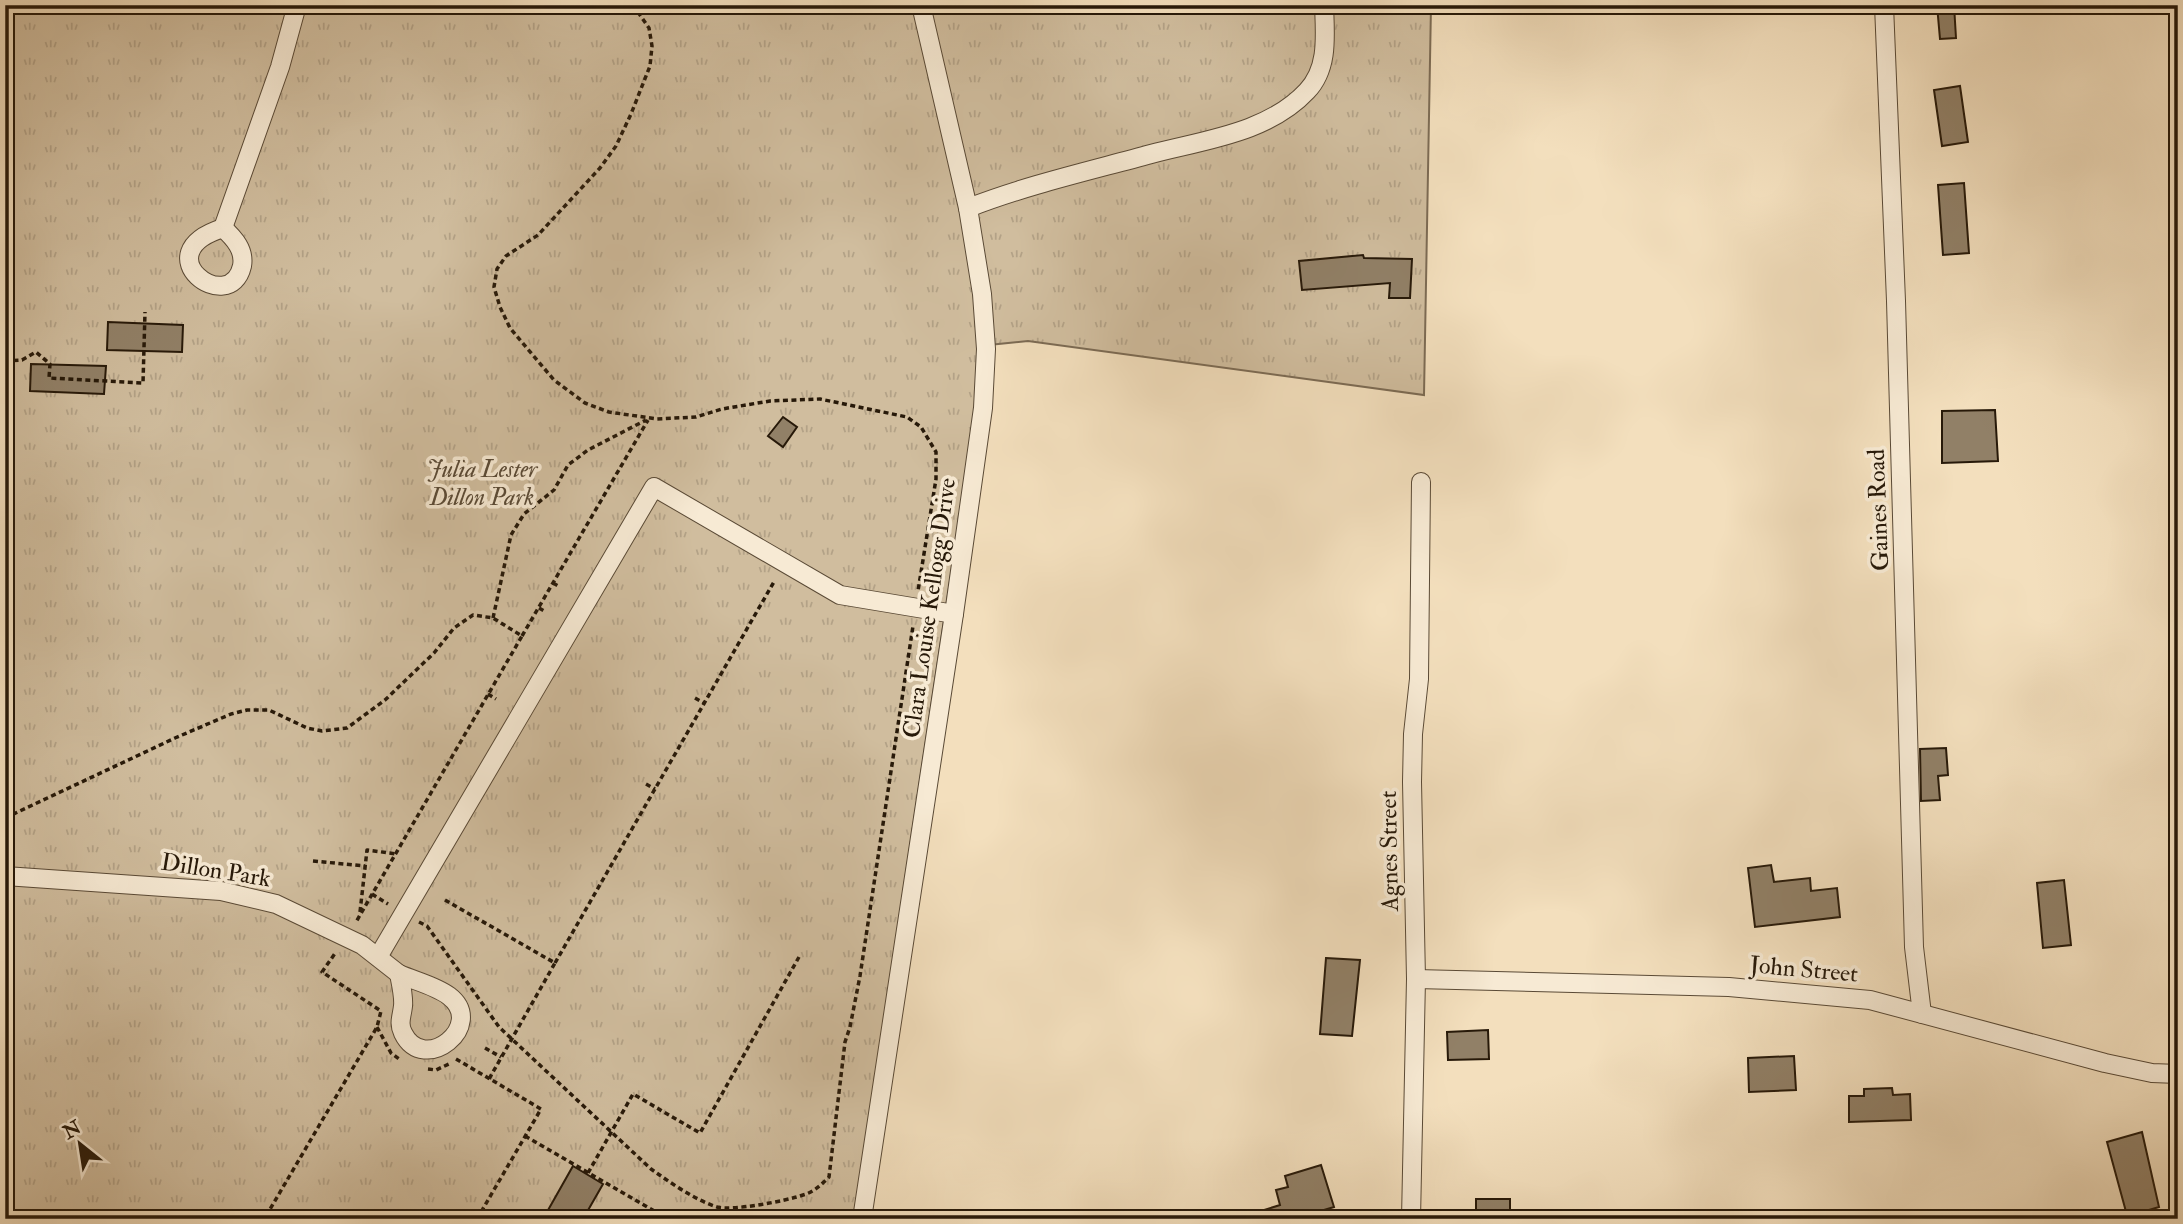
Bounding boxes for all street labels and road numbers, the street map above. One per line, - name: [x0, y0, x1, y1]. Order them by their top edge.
- street label: Gaines Road: [1861, 448, 1896, 572]
- street label: Clara Louise Kellogg Drive: [896, 476, 963, 740]
- street label: Agnes Street: [1373, 790, 1406, 913]
- street label: Dillon Park: [159, 847, 274, 895]
- street label: John Street: [1748, 949, 1860, 990]

